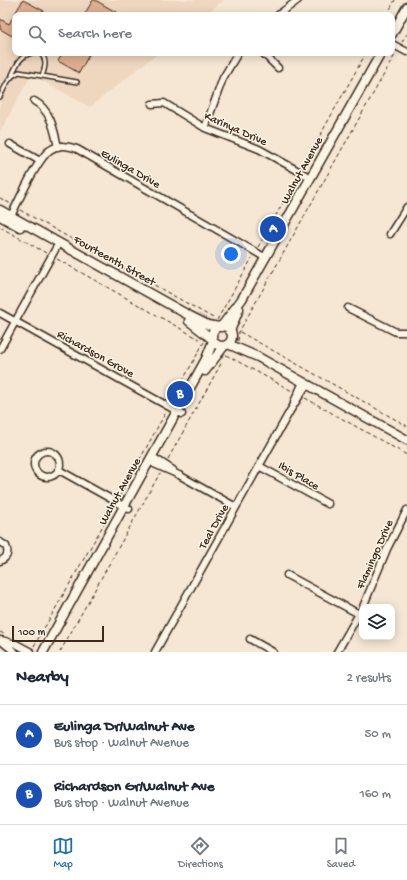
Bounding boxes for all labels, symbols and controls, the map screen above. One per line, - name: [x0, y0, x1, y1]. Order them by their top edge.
- search box: [12, 12, 395, 56]
- icon: search: [26, 23, 48, 45]
- text: Search here: [58, 25, 132, 43]
- street label: Karinya Drive: [202, 110, 270, 150]
- street label: Walnut Avenue: [279, 134, 327, 207]
- street label: Eulinga Drive: [98, 147, 163, 193]
- pin: A: [260, 214, 286, 244]
- street label: Fourteenth Street: [70, 233, 158, 291]
- your location: [221, 244, 241, 264]
- street label: Richardson Grove: [54, 328, 137, 382]
- pin: B: [167, 379, 193, 409]
- street label: Walnut Avenue: [97, 455, 145, 528]
- street label: Ibis Place: [275, 459, 322, 495]
- street label: Teal Drive: [196, 501, 233, 553]
- street label: Flamingo Drive: [354, 517, 398, 593]
- map controls: [359, 604, 395, 640]
- button: layers: [359, 604, 395, 640]
- scale bar: [12, 624, 104, 643]
- text: 100 m: [18, 627, 45, 639]
- text: Nearby: [16, 668, 69, 688]
- text: 2 results: [346, 671, 391, 686]
- text: Eulinga Dr/Walnut Ave: [54, 718, 195, 736]
- text: A: [25, 727, 33, 742]
- text: 50 m: [364, 727, 391, 742]
- text: Bus stop · Walnut Avenue: [54, 736, 189, 751]
- text: Richardson Gr/Walnut Ave: [54, 778, 214, 796]
- text: B: [26, 787, 32, 802]
- text: 160 m: [359, 787, 391, 802]
- text: Bus stop · Walnut Avenue: [54, 796, 189, 811]
- tab: Map: [52, 835, 74, 871]
- tab: Directions: [178, 835, 223, 871]
- tab: Saved: [327, 835, 355, 871]

